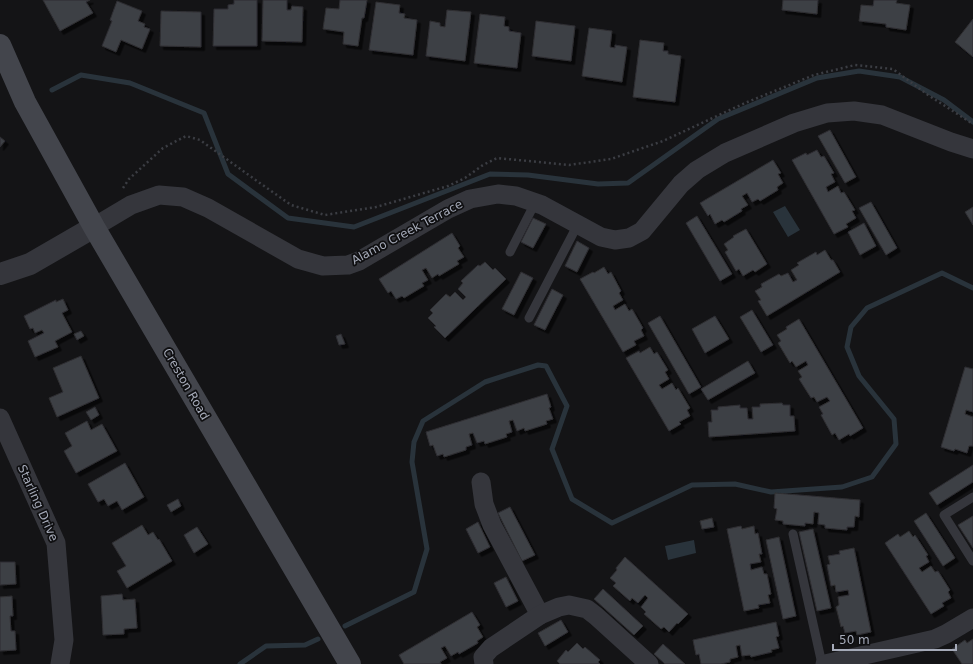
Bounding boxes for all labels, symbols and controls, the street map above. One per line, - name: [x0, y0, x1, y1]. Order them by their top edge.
- street label: Alamo Creek Terrace: [349, 197, 465, 267]
- street label: Creston Road: [160, 346, 212, 422]
- street label: Starling Drive: [15, 463, 61, 543]
- scale bar: [833, 626, 956, 652]
- text: 50 m: [839, 633, 870, 647]

